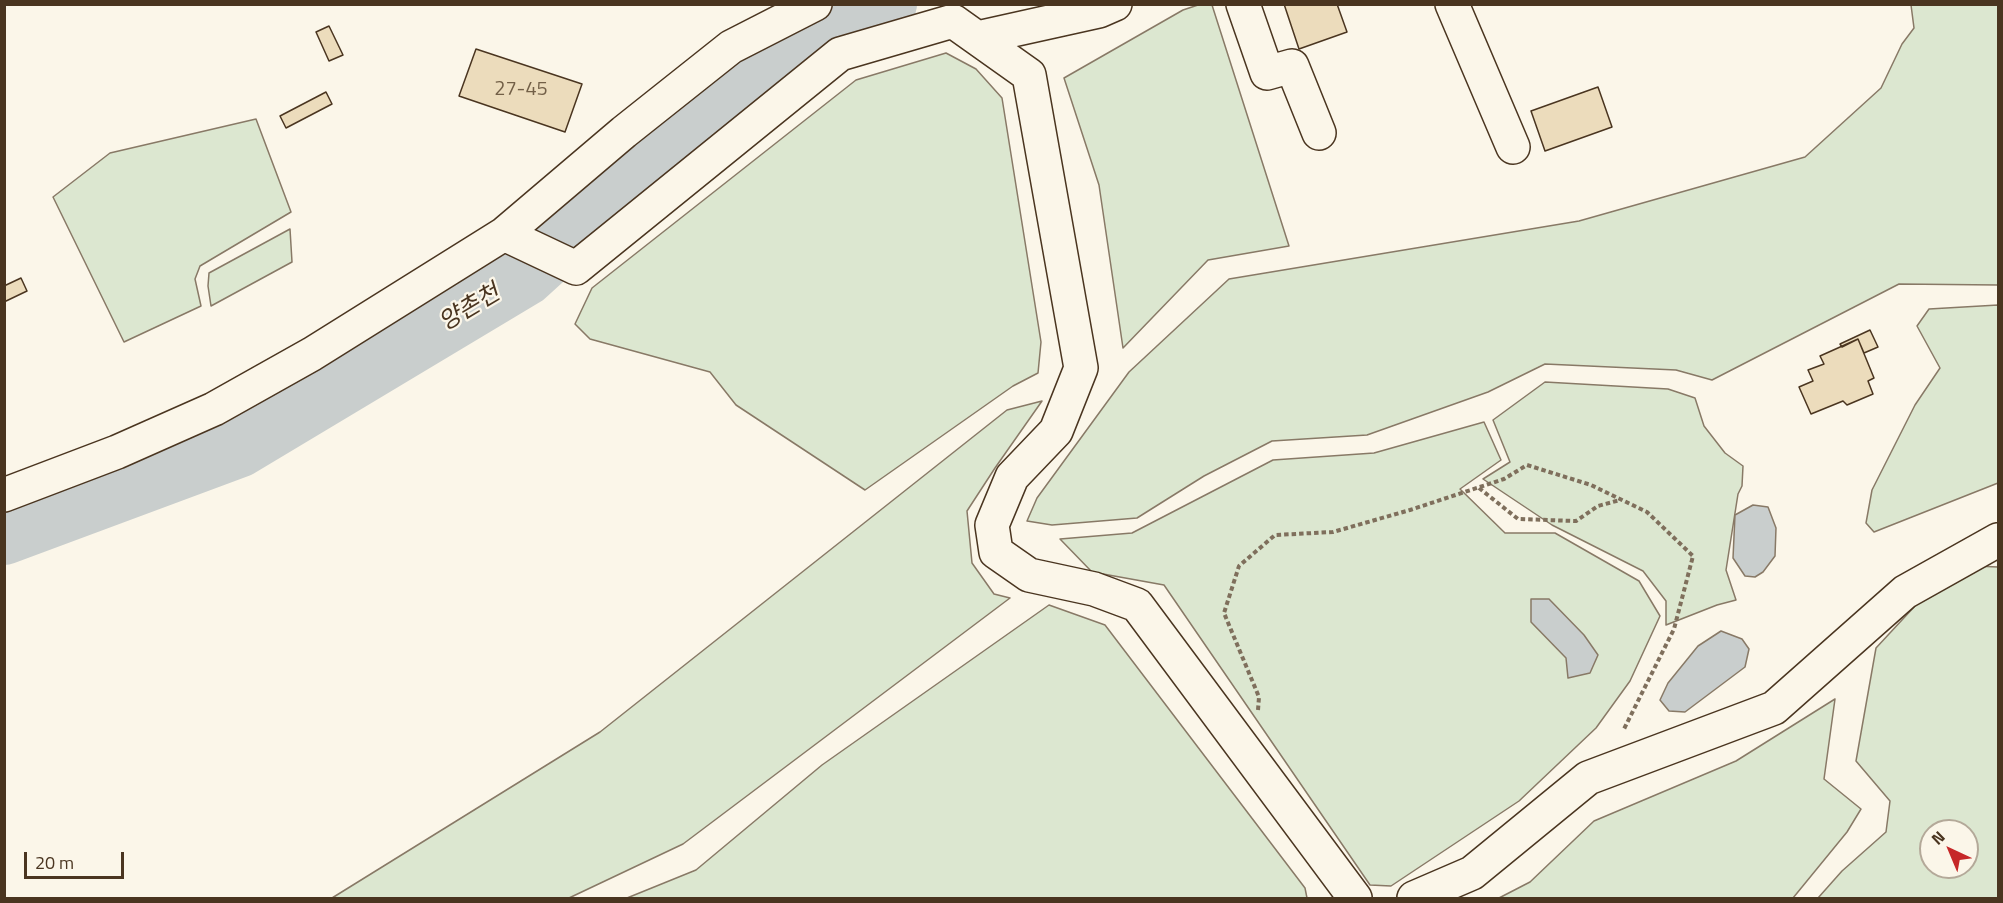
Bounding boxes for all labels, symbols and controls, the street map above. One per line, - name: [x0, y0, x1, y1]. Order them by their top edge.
- house number: 27-45: [494, 78, 548, 102]
- water label: 양촌천: [434, 280, 506, 338]
- north arrow: [1919, 819, 1979, 879]
- text: N: [1926, 825, 1950, 850]
- scale bar: [27, 840, 128, 878]
- text: 20 m: [35, 849, 74, 876]

